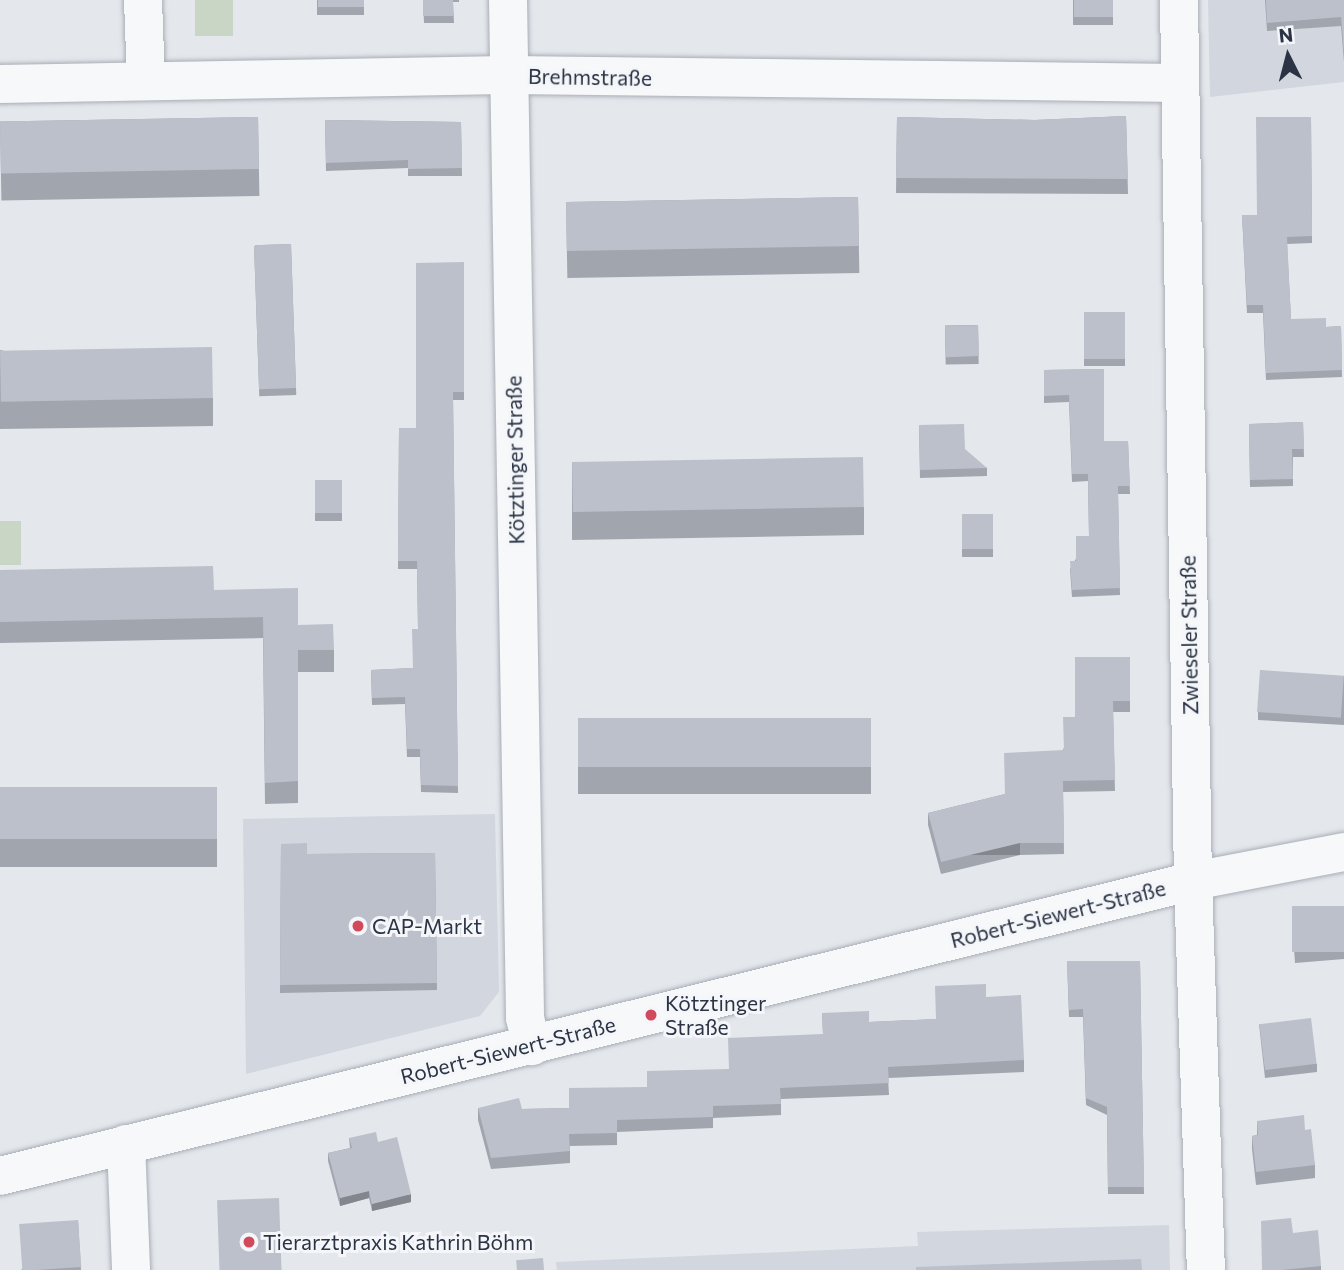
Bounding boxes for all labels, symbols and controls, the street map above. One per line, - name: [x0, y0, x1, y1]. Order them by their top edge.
- north arrow: [1253, 21, 1323, 91]
- text: N: [1277, 22, 1294, 47]
- street label: Brehmstraße: [528, 63, 652, 91]
- street label: Kötztinger Straße: [501, 375, 529, 545]
- street label: Zwieseler Straße: [1175, 555, 1203, 715]
- street label: Robert-Siewert-Straße: [948, 875, 1168, 953]
- place label: CAP-Markt: [372, 913, 482, 939]
- marker: CAP-Markt: [350, 918, 366, 934]
- place label: Kötztinger Straße: [665, 990, 766, 1040]
- marker: Kötztinger Straße: [643, 1007, 659, 1023]
- street label: Robert-Siewert-Straße: [398, 1011, 618, 1089]
- place label: Tierarztpraxis Kathrin Böhm: [263, 1229, 533, 1255]
- marker: Tierarztpraxis Kathrin Böhm: [241, 1234, 257, 1250]

